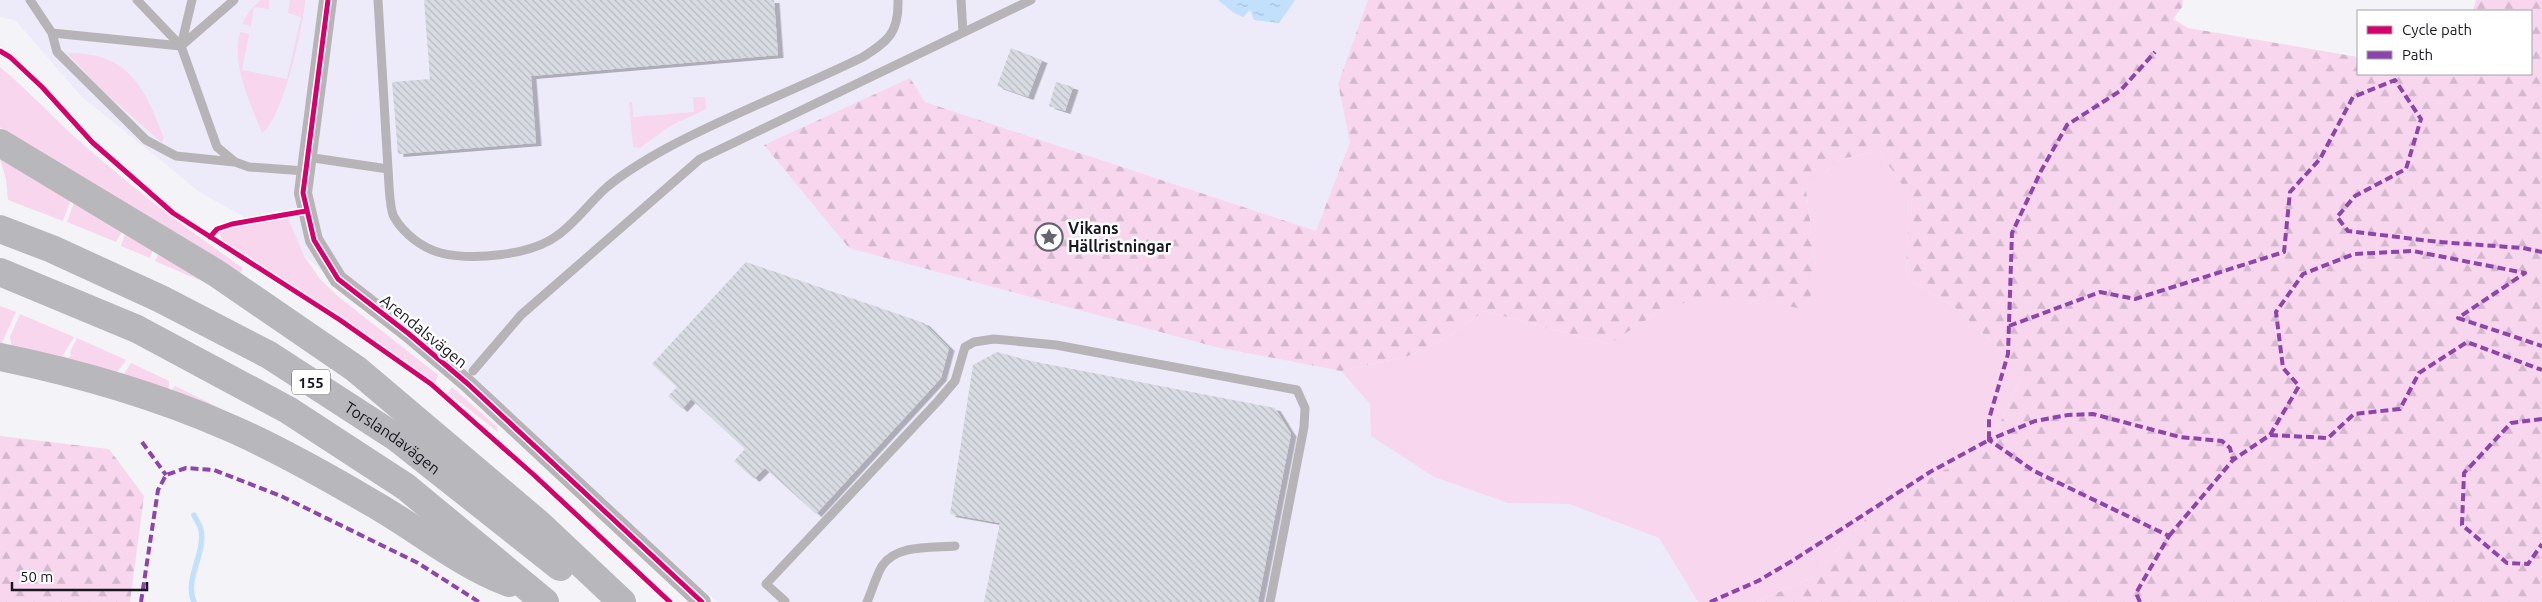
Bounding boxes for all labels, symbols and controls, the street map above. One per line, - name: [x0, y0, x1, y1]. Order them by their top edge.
- legend: [2357, 10, 2532, 75]
- text: Cycle path: [2402, 21, 2472, 38]
- text: Path: [2402, 46, 2433, 63]
- place label: Vikans Hällristningar: [1068, 219, 1172, 255]
- place icon: Vikans Hällristningar: [1034, 222, 1064, 252]
- street label: Arendalsvägen: [377, 291, 471, 371]
- road number: 155: [292, 370, 330, 394]
- street label: Torslandavägen: [341, 398, 444, 478]
- scale bar: [12, 560, 148, 592]
- text: 50 m: [20, 568, 53, 585]

